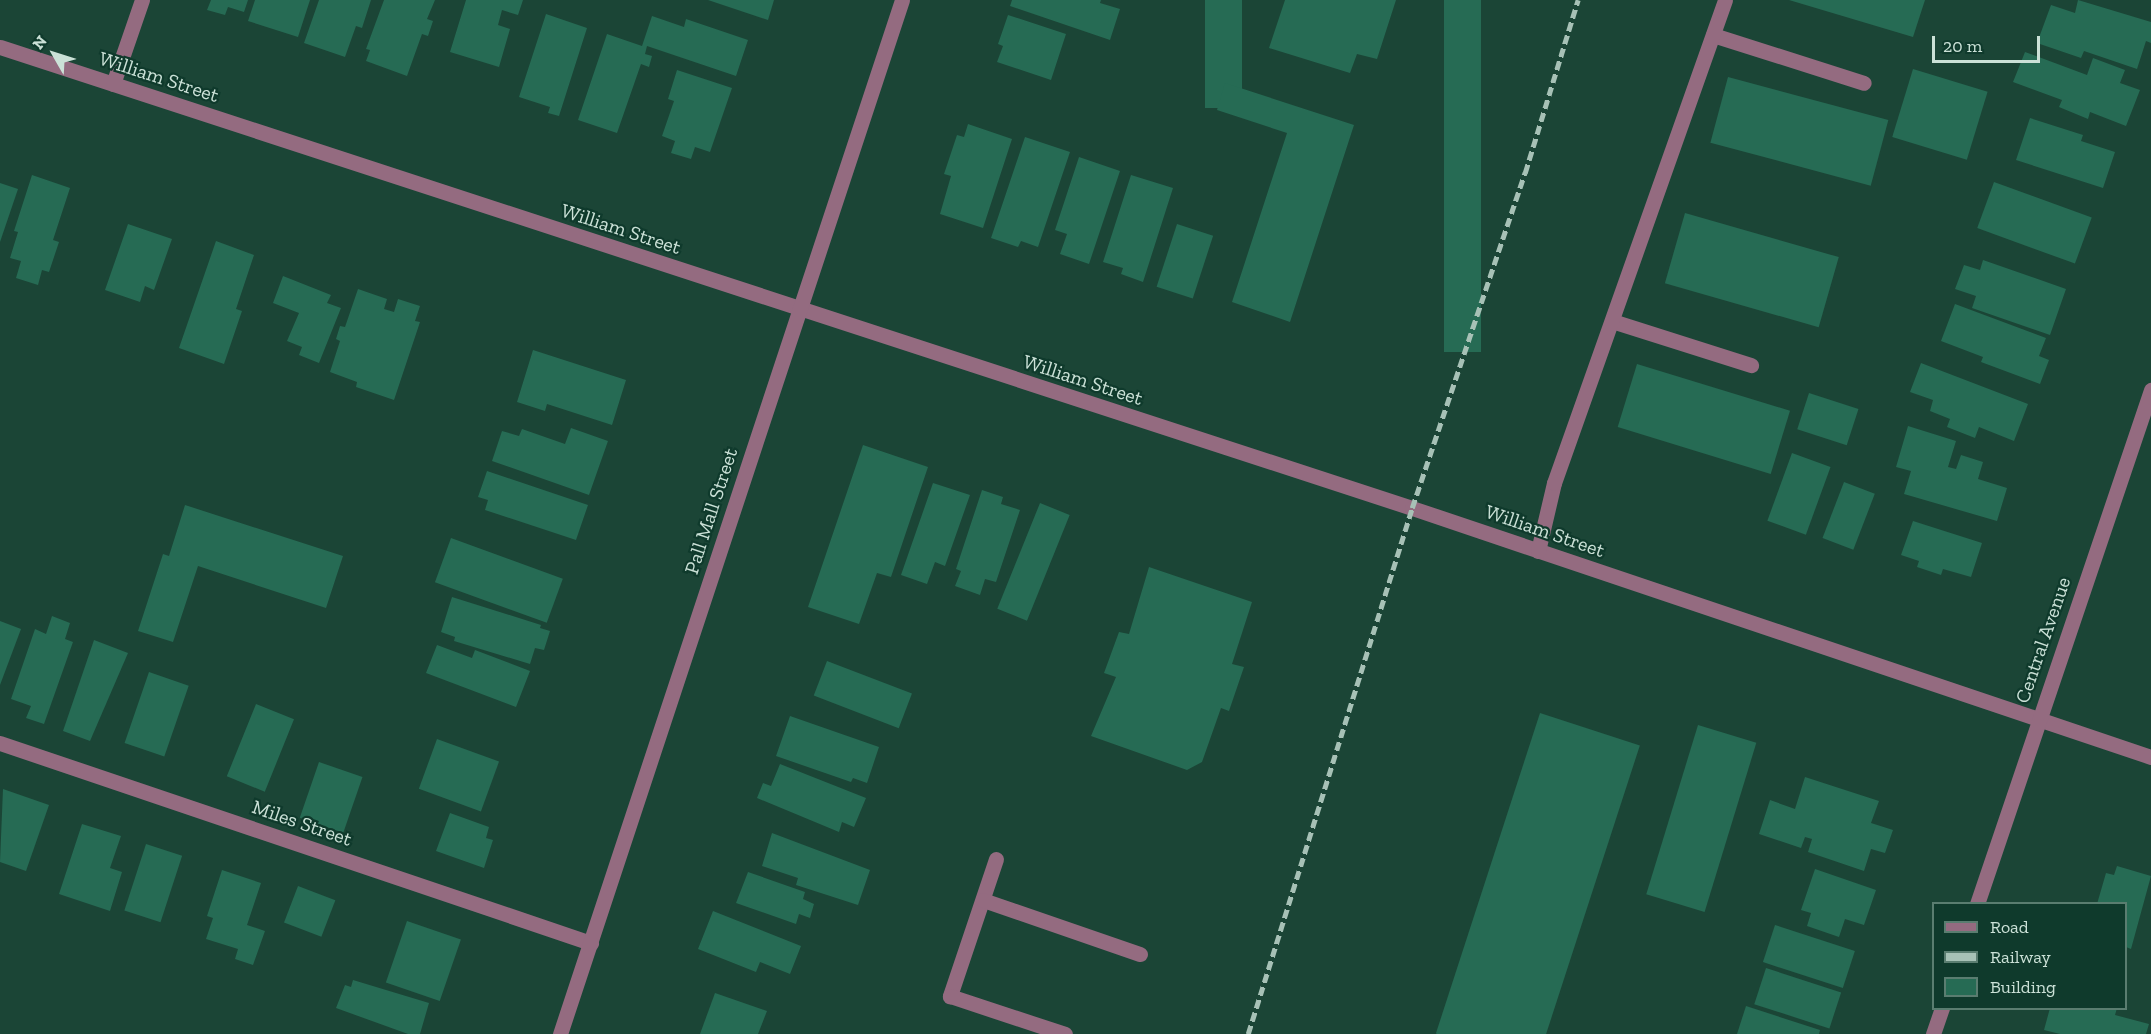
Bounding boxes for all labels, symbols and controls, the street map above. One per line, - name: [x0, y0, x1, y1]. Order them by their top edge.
- north arrow: [24, 24, 84, 84]
- scale bar: [1935, 24, 2043, 62]
- text: N: [28, 32, 51, 53]
- text: 20 m: [1943, 35, 1982, 57]
- street label: William Street: [96, 46, 222, 108]
- street label: William Street: [558, 198, 684, 260]
- street label: William Street: [1020, 349, 1146, 411]
- street label: Pall Mall Street: [679, 445, 743, 577]
- street label: William Street: [1482, 499, 1608, 563]
- street label: Central Avenue: [2010, 573, 2076, 707]
- street label: Miles Street: [249, 795, 355, 851]
- legend: [1932, 902, 2127, 1010]
- text: Road: [1990, 916, 2029, 938]
- text: Railway: [1990, 946, 2051, 968]
- text: Building: [1990, 976, 2056, 998]

